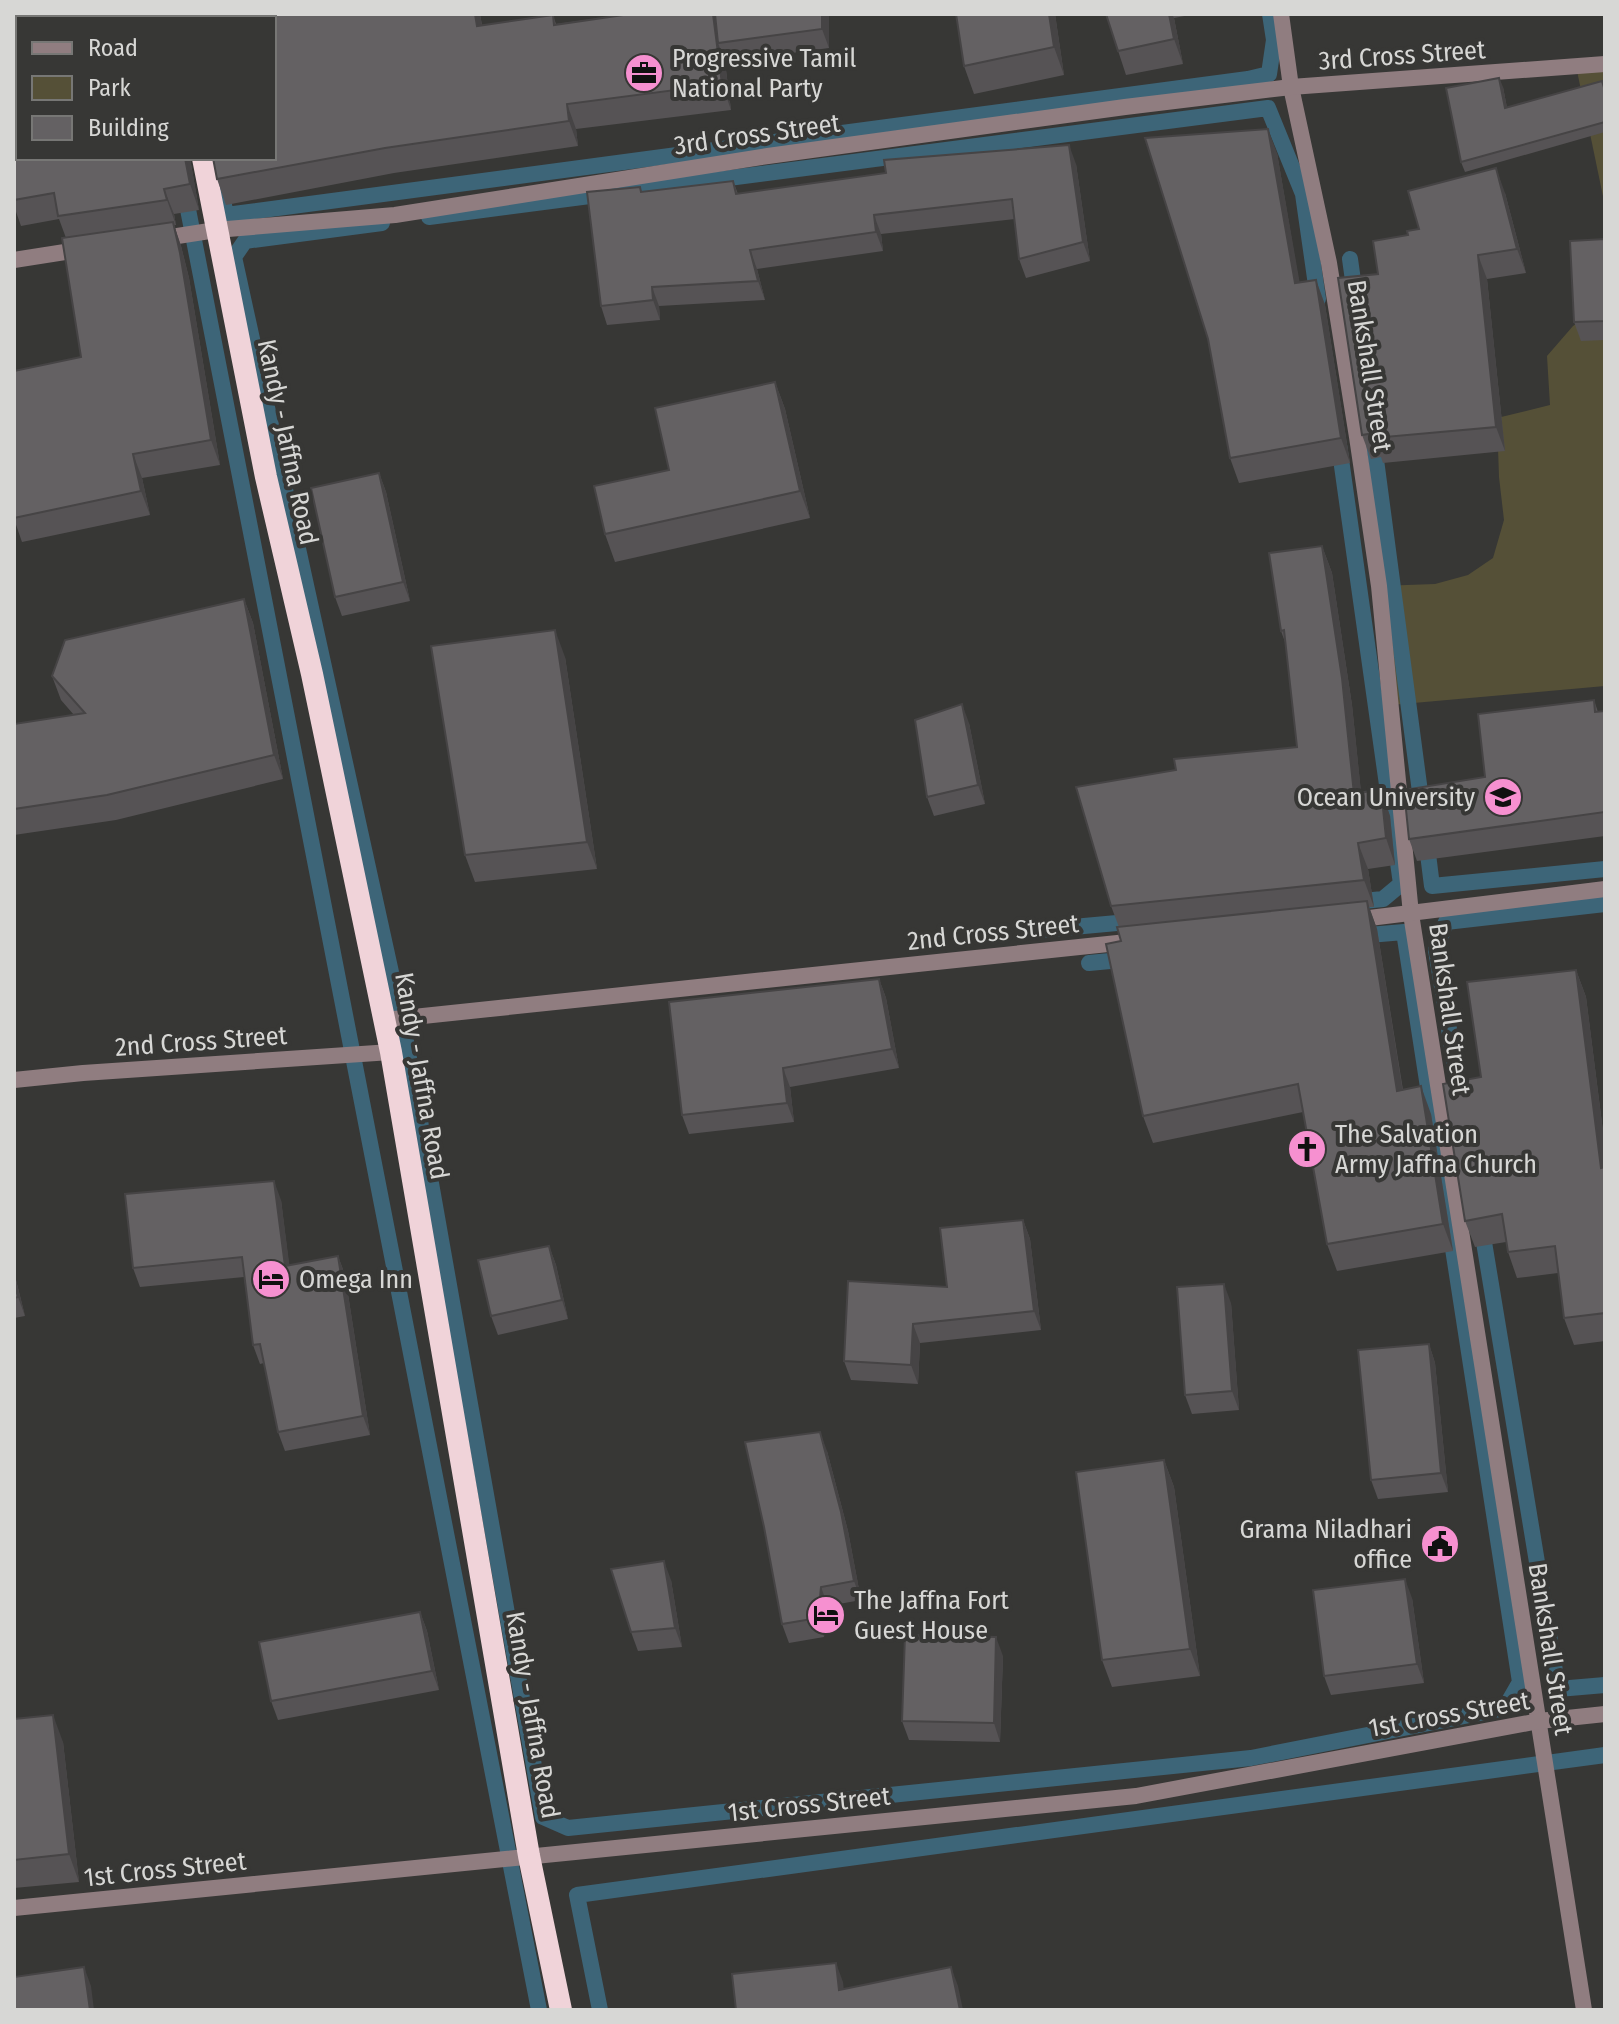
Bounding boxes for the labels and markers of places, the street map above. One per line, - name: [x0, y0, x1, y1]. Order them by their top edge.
- place label: Progressive Tamil National Party: [672, 43, 856, 104]
- office icon: Progressive Tamil National Party: [623, 52, 665, 94]
- school or university icon: Ocean University: [1482, 776, 1524, 818]
- place label: Ocean University: [1297, 782, 1475, 813]
- place label: The Salvation Army Jaffna Church: [1335, 1119, 1537, 1180]
- church icon: The Salvation Army Jaffna Church: [1286, 1128, 1328, 1170]
- hotel icon: Omega Inn: [250, 1258, 292, 1300]
- place label: Omega Inn: [299, 1264, 413, 1295]
- place label: Grama Niladhari office: [1239, 1514, 1412, 1575]
- public building icon: Grama Niladhari office: [1419, 1523, 1461, 1565]
- place label: The Jaffna Fort Guest House: [854, 1585, 1009, 1646]
- hotel icon: The Jaffna Fort Guest House: [805, 1594, 847, 1636]

